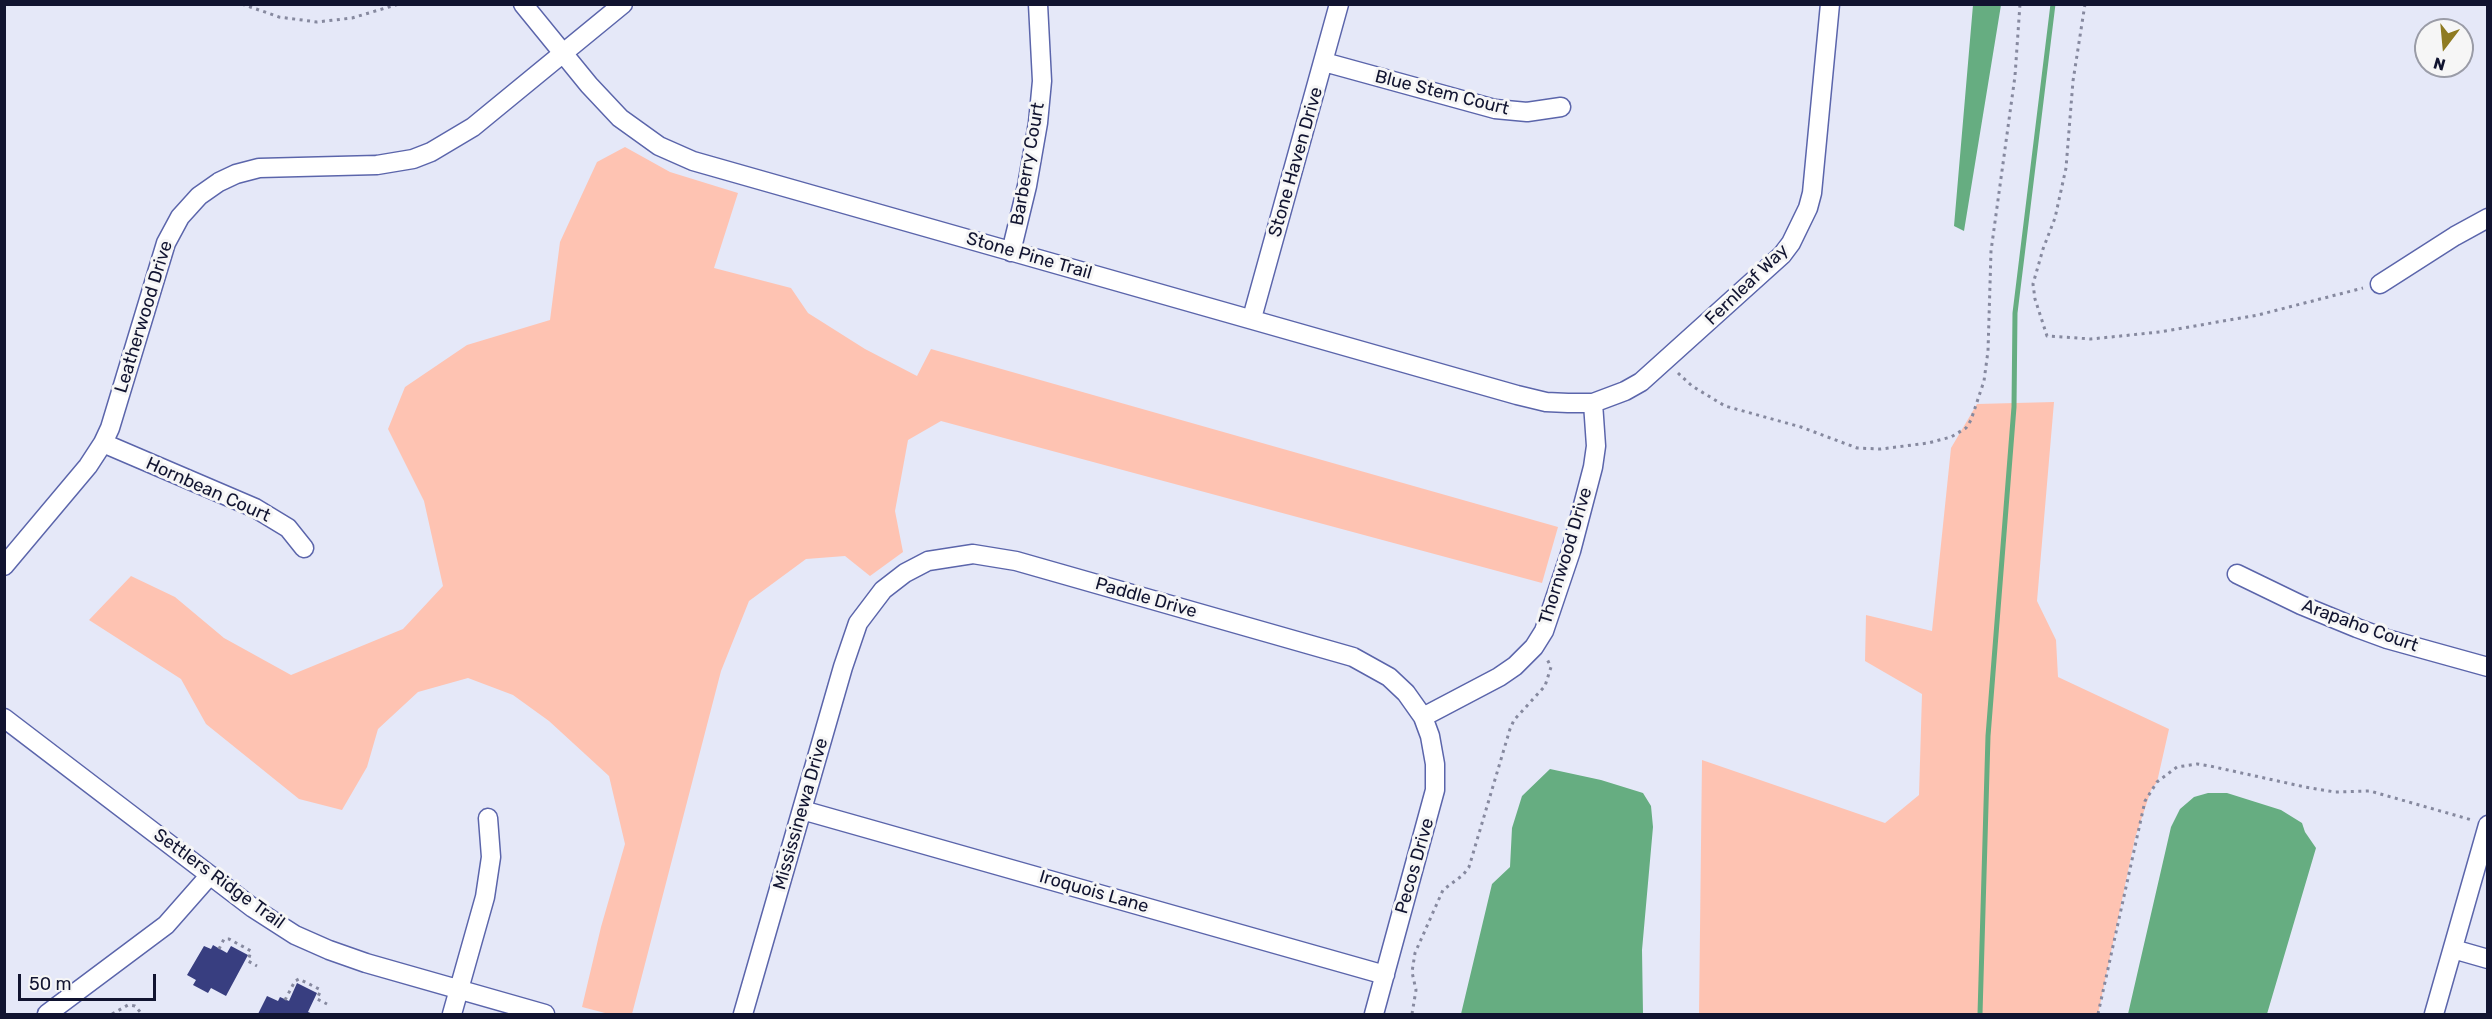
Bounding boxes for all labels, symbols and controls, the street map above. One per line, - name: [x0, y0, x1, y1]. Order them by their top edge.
- north arrow: [2414, 18, 2474, 78]
- text: N: [2431, 53, 2448, 75]
- street label: Blue Stem Court: [1373, 66, 1511, 120]
- street label: Stone Haven Drive: [1264, 85, 1328, 239]
- street label: Barberry Court: [1007, 101, 1049, 227]
- street label: Stone Pine Trail: [964, 228, 1094, 284]
- street label: Leatherwood Drive: [111, 238, 177, 396]
- street label: Fernleaf Way: [1701, 240, 1793, 330]
- street label: Hornbean Court: [142, 453, 274, 527]
- street label: Thornwood Drive: [1535, 485, 1597, 627]
- street label: Paddle Drive: [1093, 573, 1199, 623]
- street label: Arapaho Court: [2299, 595, 2421, 657]
- street label: Mississinewa Drive: [769, 736, 833, 892]
- street label: Pecos Drive: [1391, 816, 1439, 916]
- street label: Settlers Ridge Trail: [149, 824, 289, 934]
- street label: Iroquois Lane: [1037, 866, 1151, 918]
- scale bar: [21, 962, 159, 1000]
- text: 50 m: [29, 973, 72, 995]

